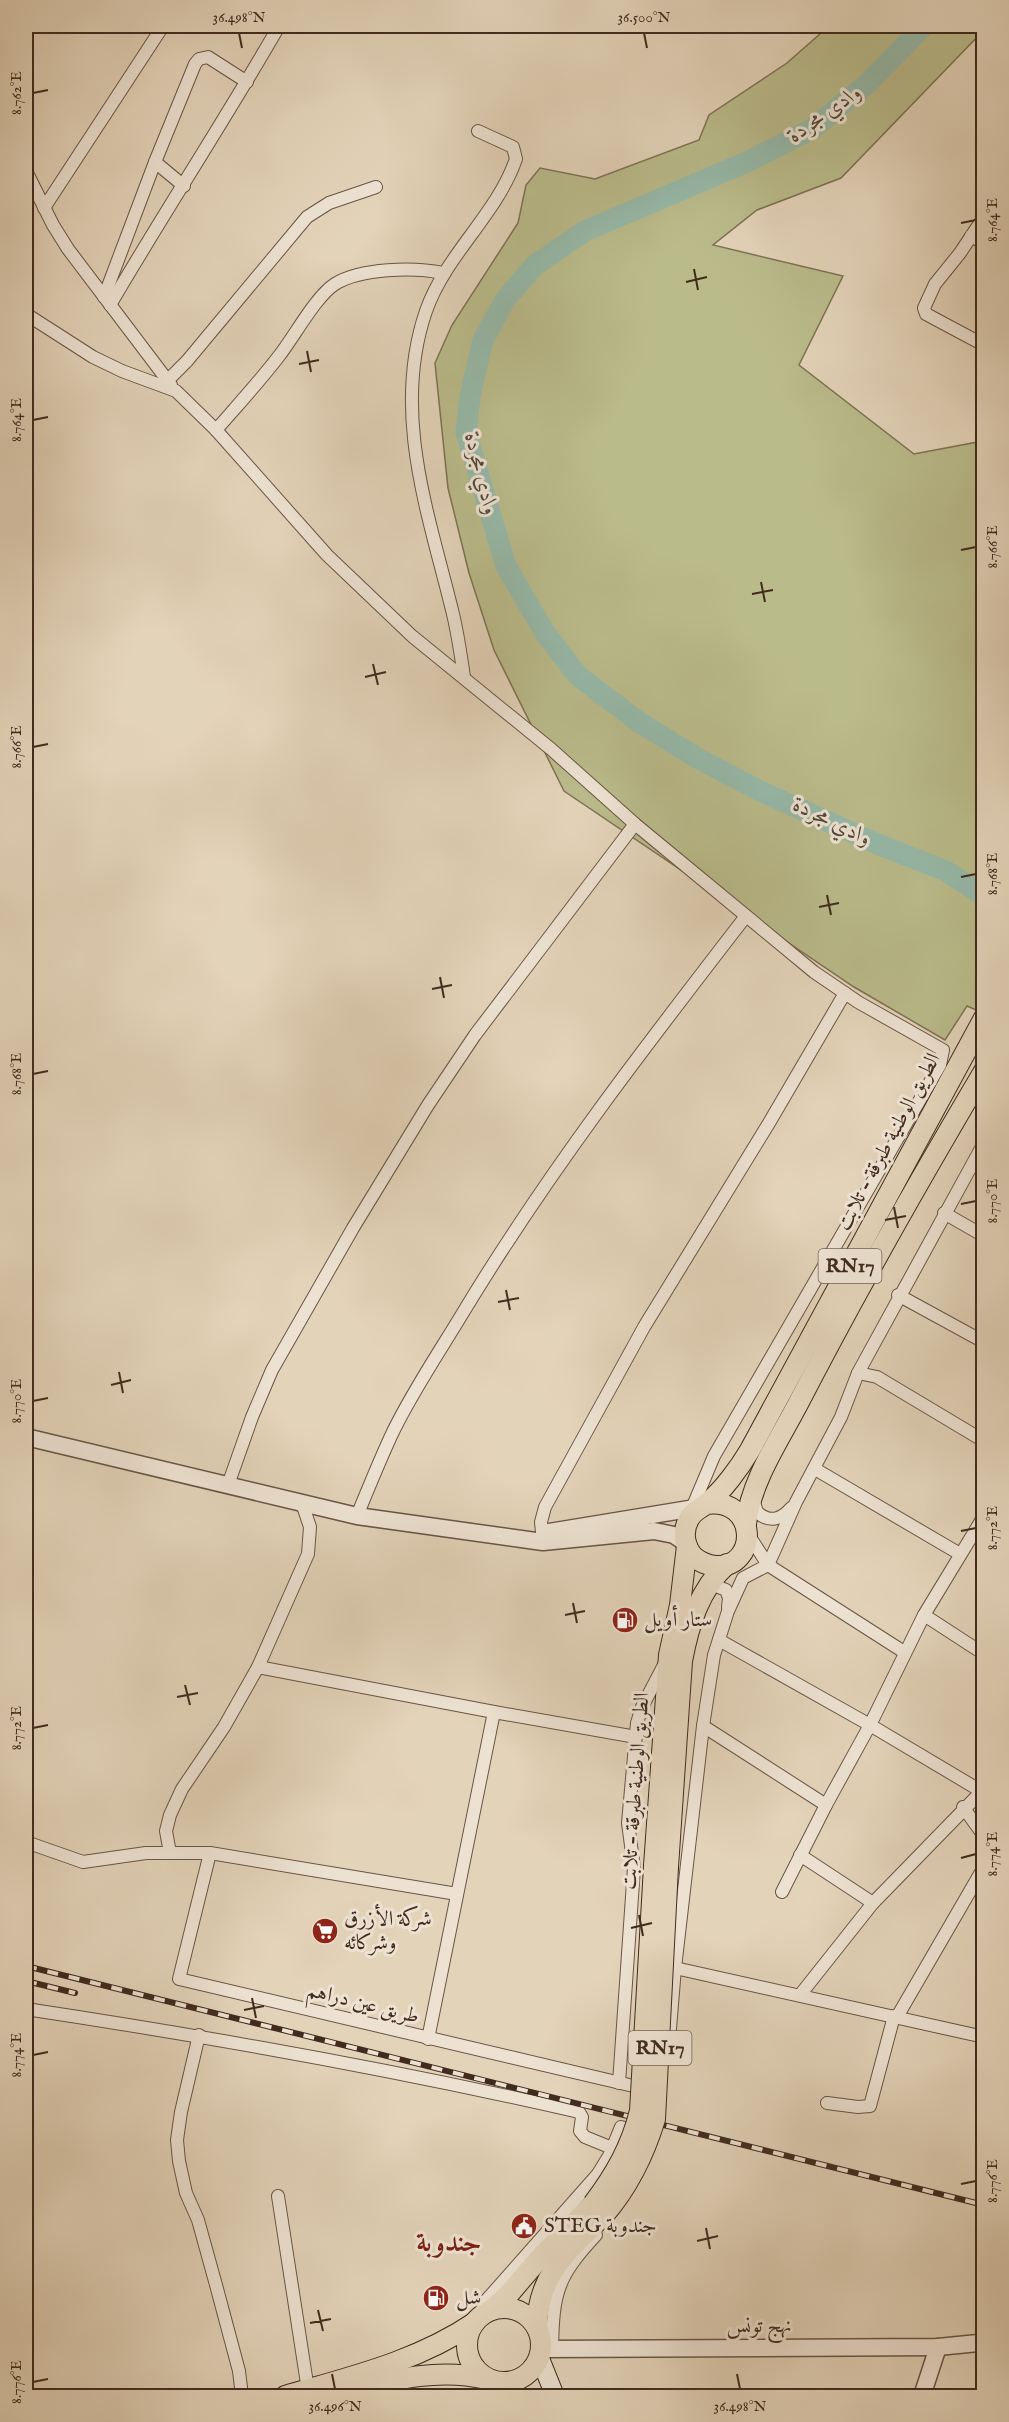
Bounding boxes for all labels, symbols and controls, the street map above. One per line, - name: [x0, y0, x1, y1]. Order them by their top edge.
- text: 36.498°N: [213, 8, 265, 27]
- text: 36.500°N: [618, 8, 671, 27]
- text: 8.762°E: [7, 71, 26, 115]
- water label: وادي مجردة: [782, 78, 869, 152]
- text: 8.764°E: [983, 198, 1002, 242]
- text: 8.764°E: [7, 398, 26, 442]
- water label: وادي مجردة: [455, 429, 505, 519]
- text: 8.766°E: [983, 525, 1002, 569]
- text: 8.766°E: [7, 725, 26, 769]
- water label: وادي مجردة: [786, 791, 876, 855]
- text: 8.768°E: [983, 853, 1002, 895]
- street label: الطريق الوطنية طبرقة - تلابت: [831, 1048, 947, 1236]
- text: 8.768°E: [7, 1053, 26, 1095]
- text: 8.770°E: [983, 1179, 1002, 1223]
- road number: RN17: [818, 1249, 882, 1283]
- text: 8.770°E: [7, 1379, 26, 1423]
- text: 8.772°E: [983, 1506, 1002, 1550]
- place label: ستار أويل: [644, 1604, 712, 1634]
- fuel station icon: ستار أويل: [610, 1605, 640, 1635]
- street label: الطريق الوطنية طبرقة - تلابت: [616, 1692, 656, 1890]
- text: 8.772°E: [7, 1706, 26, 1750]
- text: 8.774°E: [983, 1832, 1002, 1876]
- place label: شركة الأزرق وشركائه: [344, 1903, 432, 1957]
- supermarket icon: شركة الأزرق وشركائه: [310, 1916, 340, 1946]
- street label: طريق عين دراهم: [303, 1977, 422, 2036]
- road number: RN17: [628, 2031, 692, 2065]
- text: 8.774°E: [7, 2033, 26, 2077]
- text: 8.776°E: [983, 2159, 1002, 2203]
- public building icon: STEG جندوبة: [509, 2211, 539, 2241]
- place label: STEG جندوبة: [544, 2213, 657, 2240]
- district label: جندوبة: [416, 2227, 482, 2261]
- fuel station icon: شل: [421, 2283, 451, 2313]
- place label: شل: [456, 2285, 481, 2312]
- street label: نهج تونس: [726, 2313, 792, 2344]
- text: 8.776°E: [7, 2360, 26, 2404]
- text: 36.496°N: [308, 2397, 362, 2416]
- text: 36.498°N: [714, 2397, 766, 2416]

